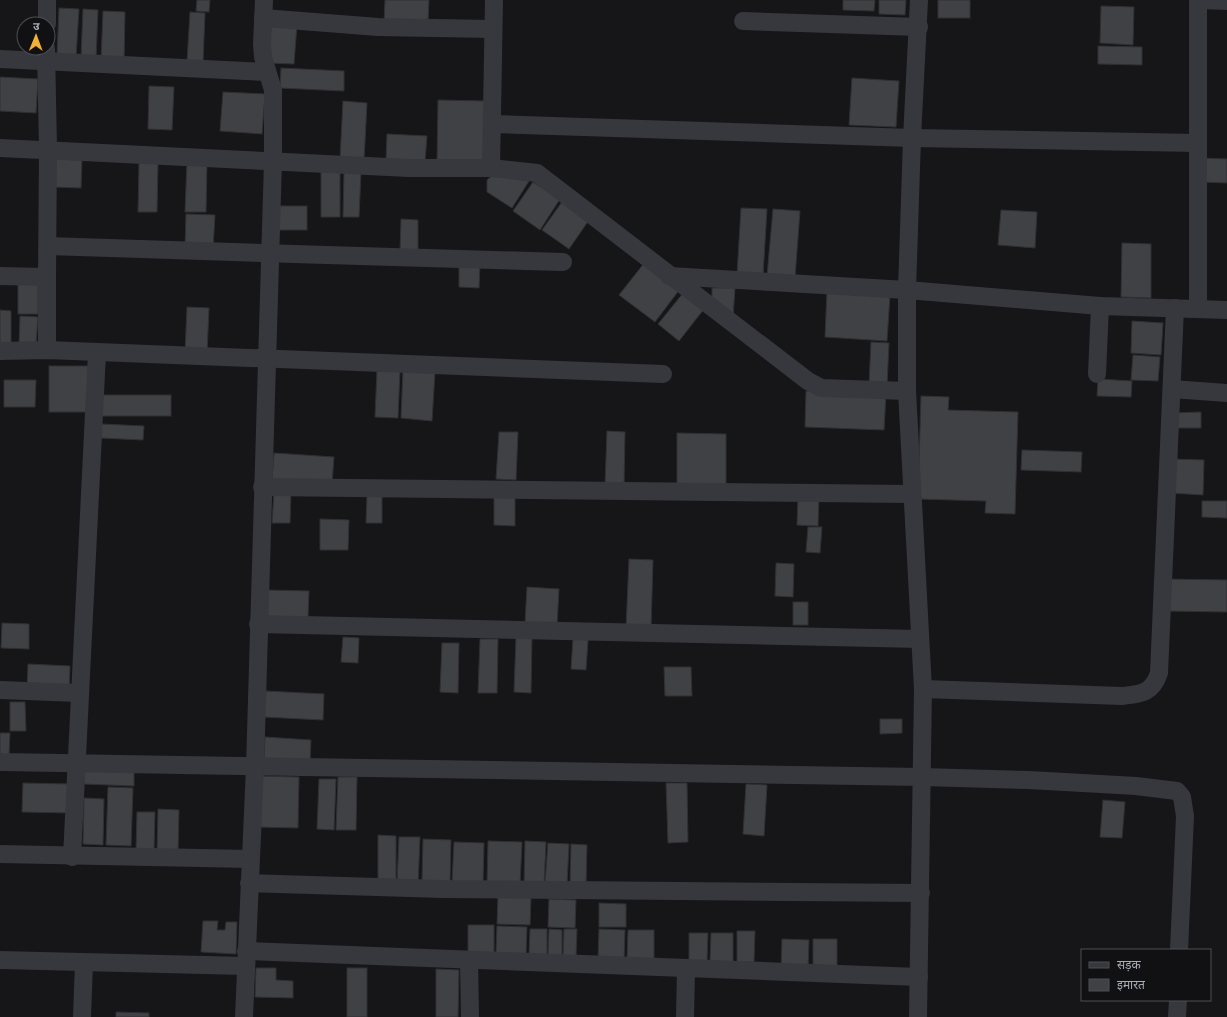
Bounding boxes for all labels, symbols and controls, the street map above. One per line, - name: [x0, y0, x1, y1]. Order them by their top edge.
- north arrow: [16, 16, 56, 56]
- text: उ: [33, 20, 40, 34]
- legend: [1081, 949, 1211, 1001]
- text: सड़क: [1117, 958, 1142, 974]
- text: इमारत: [1117, 978, 1146, 994]

